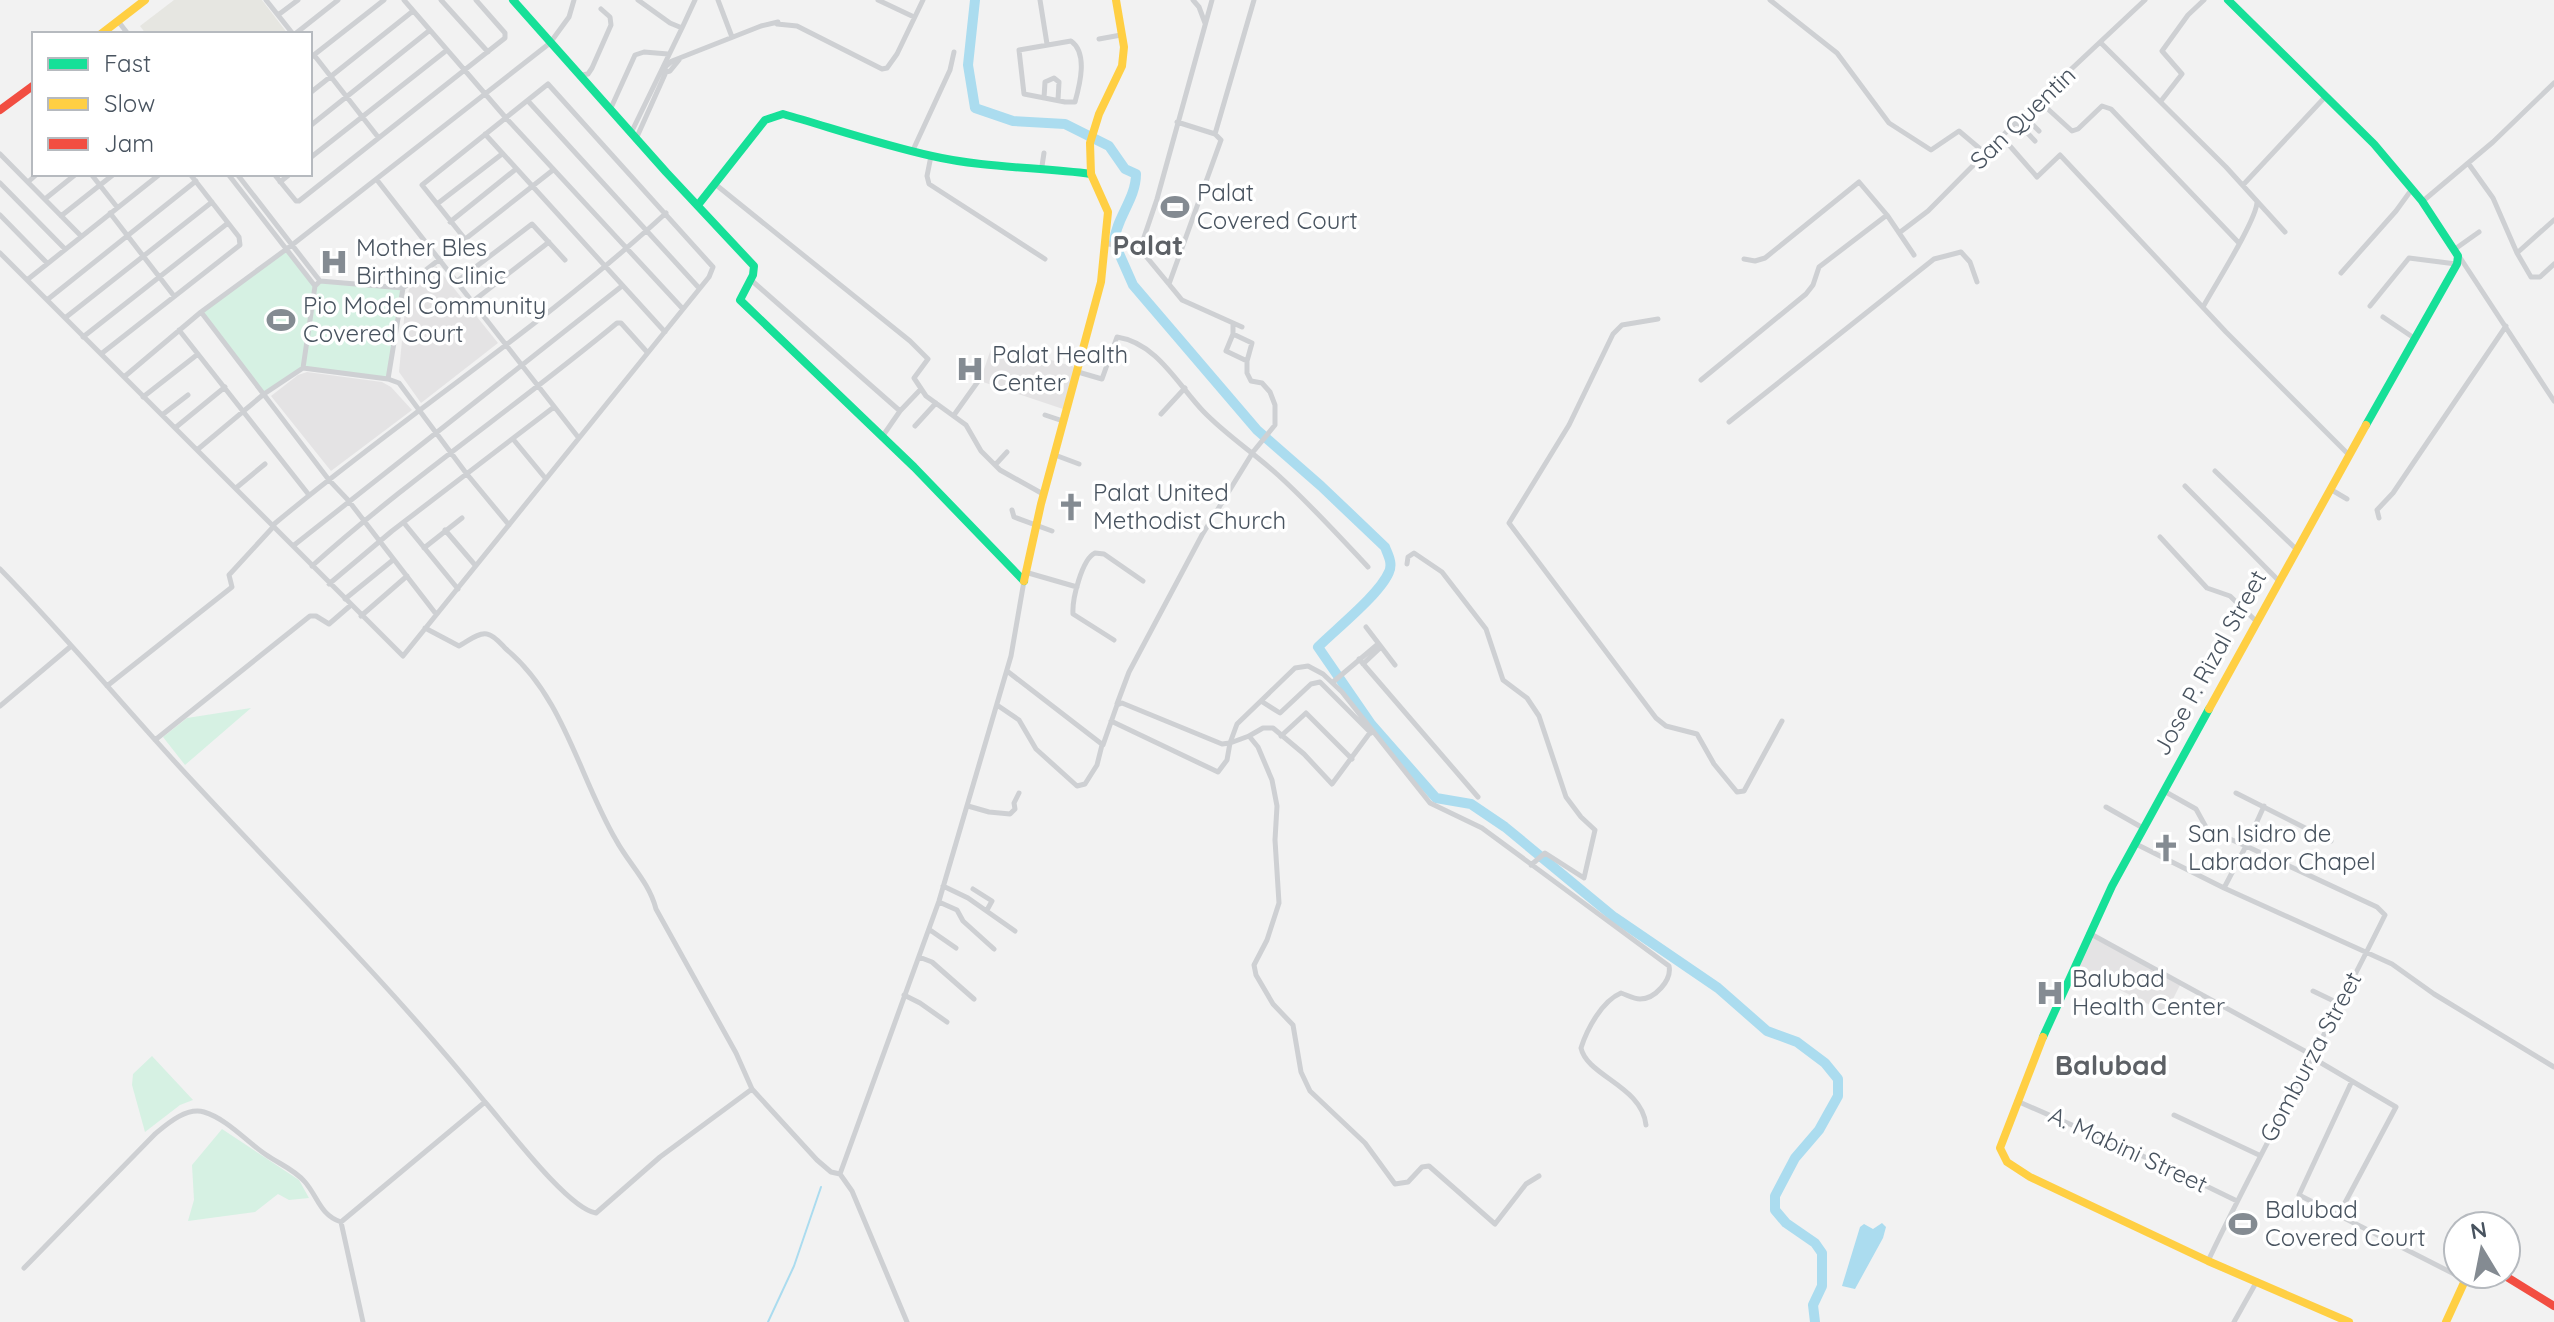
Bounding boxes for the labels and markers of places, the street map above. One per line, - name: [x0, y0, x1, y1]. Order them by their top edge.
- place label: Palat Covered Court: [1197, 177, 1358, 235]
- sports icon: Palat Covered Court: [1160, 192, 1190, 222]
- place label: Mother Bles Birthing Clinic: [356, 232, 506, 290]
- hospital icon: Mother Bles Birthing Clinic: [319, 247, 349, 277]
- place label: Pio Model Community Covered Court: [303, 290, 546, 348]
- sports icon: Pio Model Community Covered Court: [266, 305, 296, 335]
- place label: Palat Health Center: [992, 339, 1128, 397]
- hospital icon: Palat Health Center: [955, 354, 985, 384]
- place label: Palat United Methodist Church: [1093, 477, 1286, 535]
- church icon: Palat United Methodist Church: [1056, 492, 1086, 522]
- place label: San Isidro de Labrador Chapel: [2188, 818, 2376, 876]
- church icon: San Isidro de Labrador Chapel: [2151, 833, 2181, 863]
- place label: Balubad Health Center: [2072, 963, 2225, 1021]
- hospital icon: Balubad Health Center: [2035, 978, 2065, 1008]
- place label: Balubad Covered Court: [2265, 1194, 2426, 1252]
- sports icon: Balubad Covered Court: [2228, 1209, 2258, 1239]

